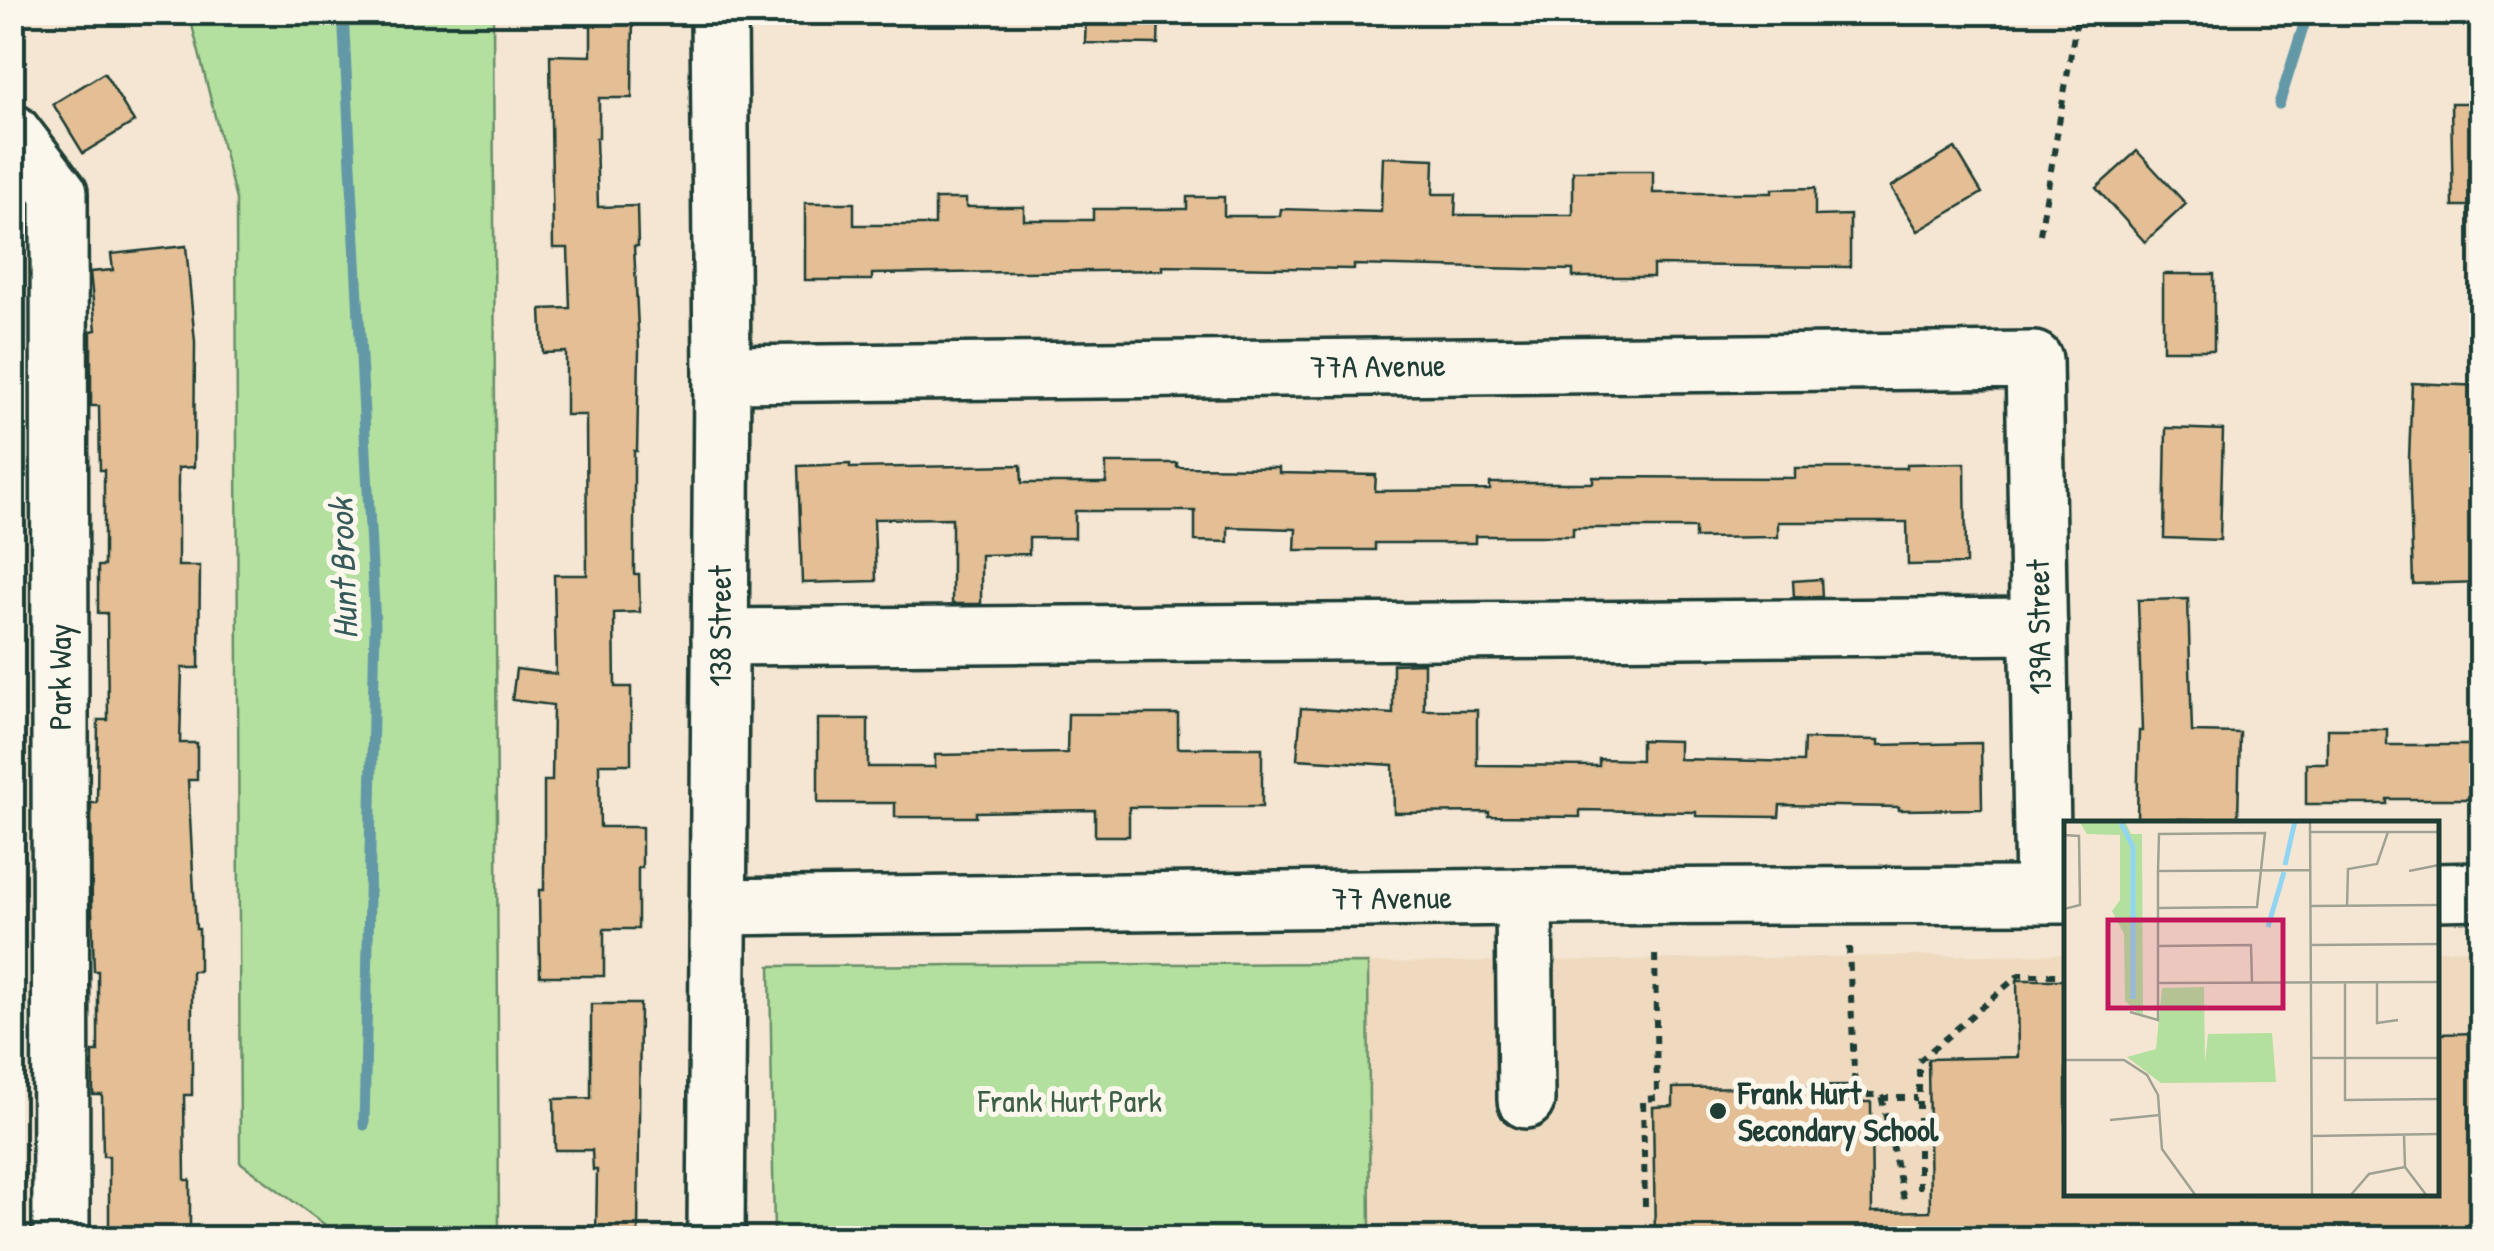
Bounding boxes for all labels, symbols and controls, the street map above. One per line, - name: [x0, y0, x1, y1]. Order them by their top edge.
- street label: 77A Avenue: [1310, 343, 1447, 388]
- water label: Hunt Brook: [316, 495, 368, 640]
- street label: 139A Street: [2016, 558, 2061, 695]
- street label: 138 Street: [698, 564, 741, 687]
- street label: Park Way: [38, 624, 81, 730]
- inset map: [2064, 821, 2439, 1196]
- street label: 77 Avenue: [1332, 875, 1453, 920]
- place label: Frank Hurt Secondary School: [1737, 1071, 1940, 1152]
- park label: Frank Hurt Park: [977, 1079, 1162, 1122]
- marker: Frank Hurt Secondary School: [1707, 1100, 1729, 1122]

